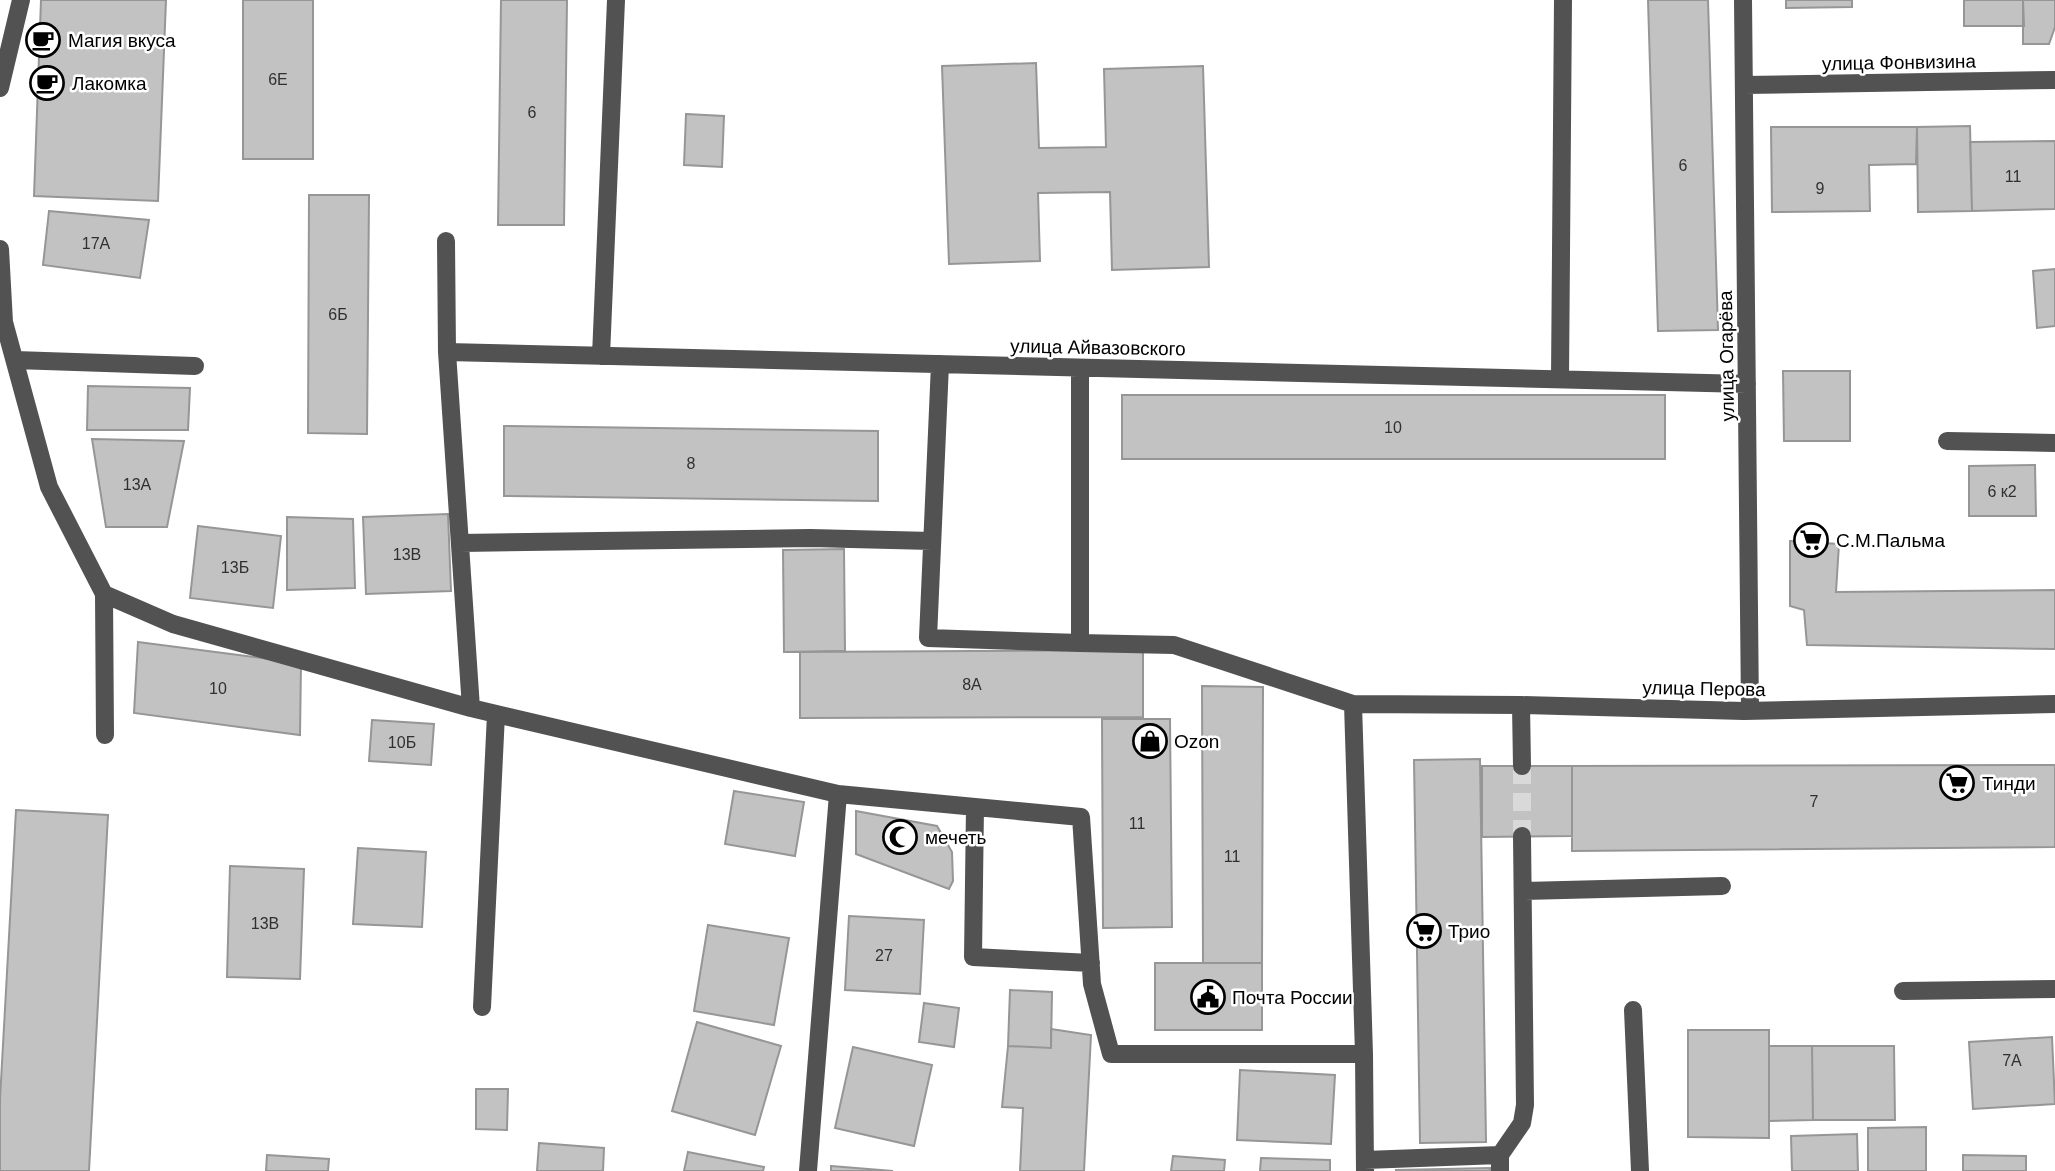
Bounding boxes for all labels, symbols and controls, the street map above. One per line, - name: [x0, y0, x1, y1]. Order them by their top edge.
- cafe icon: Магия вкуса: [24, 21, 62, 59]
- place label: Магия вкуса: [68, 30, 176, 51]
- street label: улица Фонвизина: [1822, 51, 1977, 74]
- cafe icon: Лакомка: [28, 64, 66, 102]
- house number: 6Е: [268, 71, 288, 88]
- place label: Лакомка: [72, 73, 147, 94]
- house number: 6: [528, 104, 537, 121]
- house number: 6: [1679, 157, 1688, 174]
- house number: 11: [2005, 168, 2021, 185]
- house number: 9: [1816, 180, 1825, 197]
- house number: 17А: [82, 235, 111, 252]
- street label: улица Огарёва: [1715, 290, 1738, 422]
- house number: 6Б: [328, 306, 348, 323]
- street label: улица Айвазовского: [1010, 335, 1186, 360]
- house number: 10: [1384, 419, 1402, 436]
- house number: 8: [687, 455, 696, 472]
- house number: 13А: [123, 476, 152, 493]
- house number: 6 к2: [1987, 483, 2017, 500]
- supermarket icon: С.М.Пальма: [1792, 521, 1830, 559]
- place label: С.М.Пальма: [1836, 530, 1945, 551]
- house number: 13В: [393, 546, 421, 563]
- house number: 13Б: [221, 559, 249, 576]
- house number: 8А: [962, 676, 982, 693]
- street label: улица Перова: [1642, 677, 1766, 700]
- house number: 10: [209, 680, 227, 697]
- shop icon: Ozon: [1131, 722, 1169, 760]
- place label: Ozon: [1174, 731, 1219, 752]
- house number: 10Б: [388, 734, 416, 751]
- supermarket icon: Тинди: [1938, 764, 1976, 802]
- place label: Тинди: [1982, 773, 2036, 794]
- house number: 7: [1810, 793, 1819, 810]
- house number: 11: [1129, 815, 1145, 832]
- mosque icon: мечеть: [881, 818, 919, 856]
- place label: мечеть: [925, 827, 987, 848]
- house number: 11: [1224, 848, 1240, 865]
- supermarket icon: Трио: [1405, 912, 1443, 950]
- house number: 13В: [251, 915, 279, 932]
- place label: Трио: [1448, 921, 1490, 942]
- house number: 27: [875, 947, 893, 964]
- public building icon: Почта России: [1189, 978, 1227, 1016]
- place label: Почта России: [1232, 987, 1353, 1008]
- house number: 7А: [2002, 1052, 2022, 1069]

